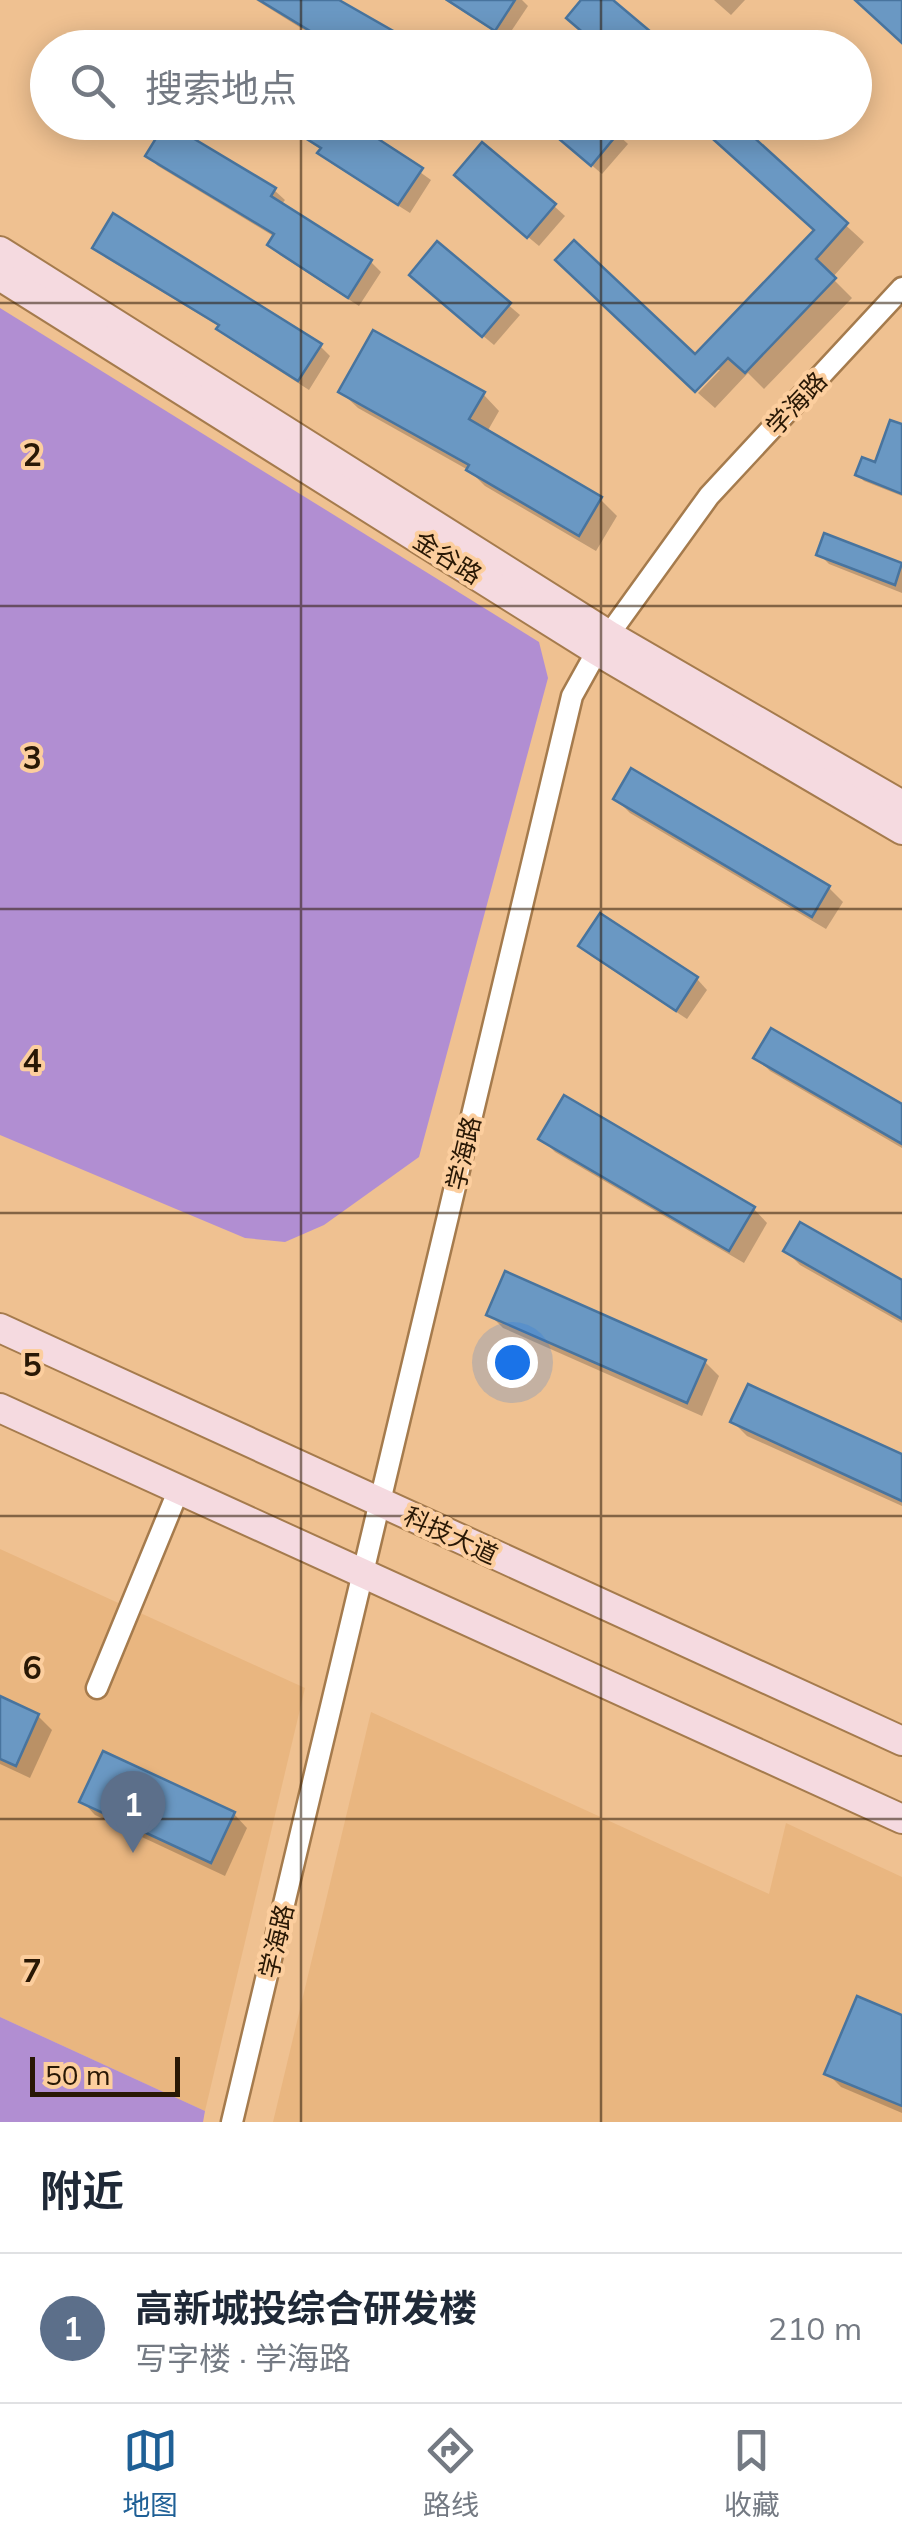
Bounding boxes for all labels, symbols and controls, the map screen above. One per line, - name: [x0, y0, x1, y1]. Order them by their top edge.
- search box: [30, 30, 872, 140]
- icon: search: [65, 58, 120, 113]
- text: 搜索地点: [145, 64, 297, 112]
- street label: 学海路: [759, 365, 833, 441]
- text: 2: [22, 434, 42, 474]
- street label: 金谷路: [408, 524, 488, 590]
- text: 3: [22, 737, 42, 777]
- text: 4: [22, 1040, 42, 1080]
- street label: 学海路: [439, 1113, 487, 1193]
- your location: [487, 1337, 538, 1388]
- text: 5: [22, 1344, 42, 1384]
- street label: 科技大道: [399, 1500, 503, 1570]
- text: 6: [22, 1647, 42, 1687]
- pin: 1: [100, 1770, 166, 1853]
- street label: 学海路: [252, 1901, 300, 1981]
- text: 7: [22, 1950, 42, 1990]
- scale bar: [30, 2052, 180, 2096]
- text: 50 m: [45, 2057, 111, 2092]
- text: 附近: [40, 2164, 124, 2217]
- text: 高新城投综合研发楼: [135, 2284, 477, 2332]
- text: 1: [63, 2308, 82, 2348]
- text: 210 m: [768, 2308, 862, 2348]
- text: 写字楼 · 学海路: [135, 2338, 351, 2378]
- tab: 地图: [122, 2423, 178, 2523]
- tab: 路线: [423, 2423, 479, 2523]
- tab: 收藏: [724, 2423, 780, 2523]

